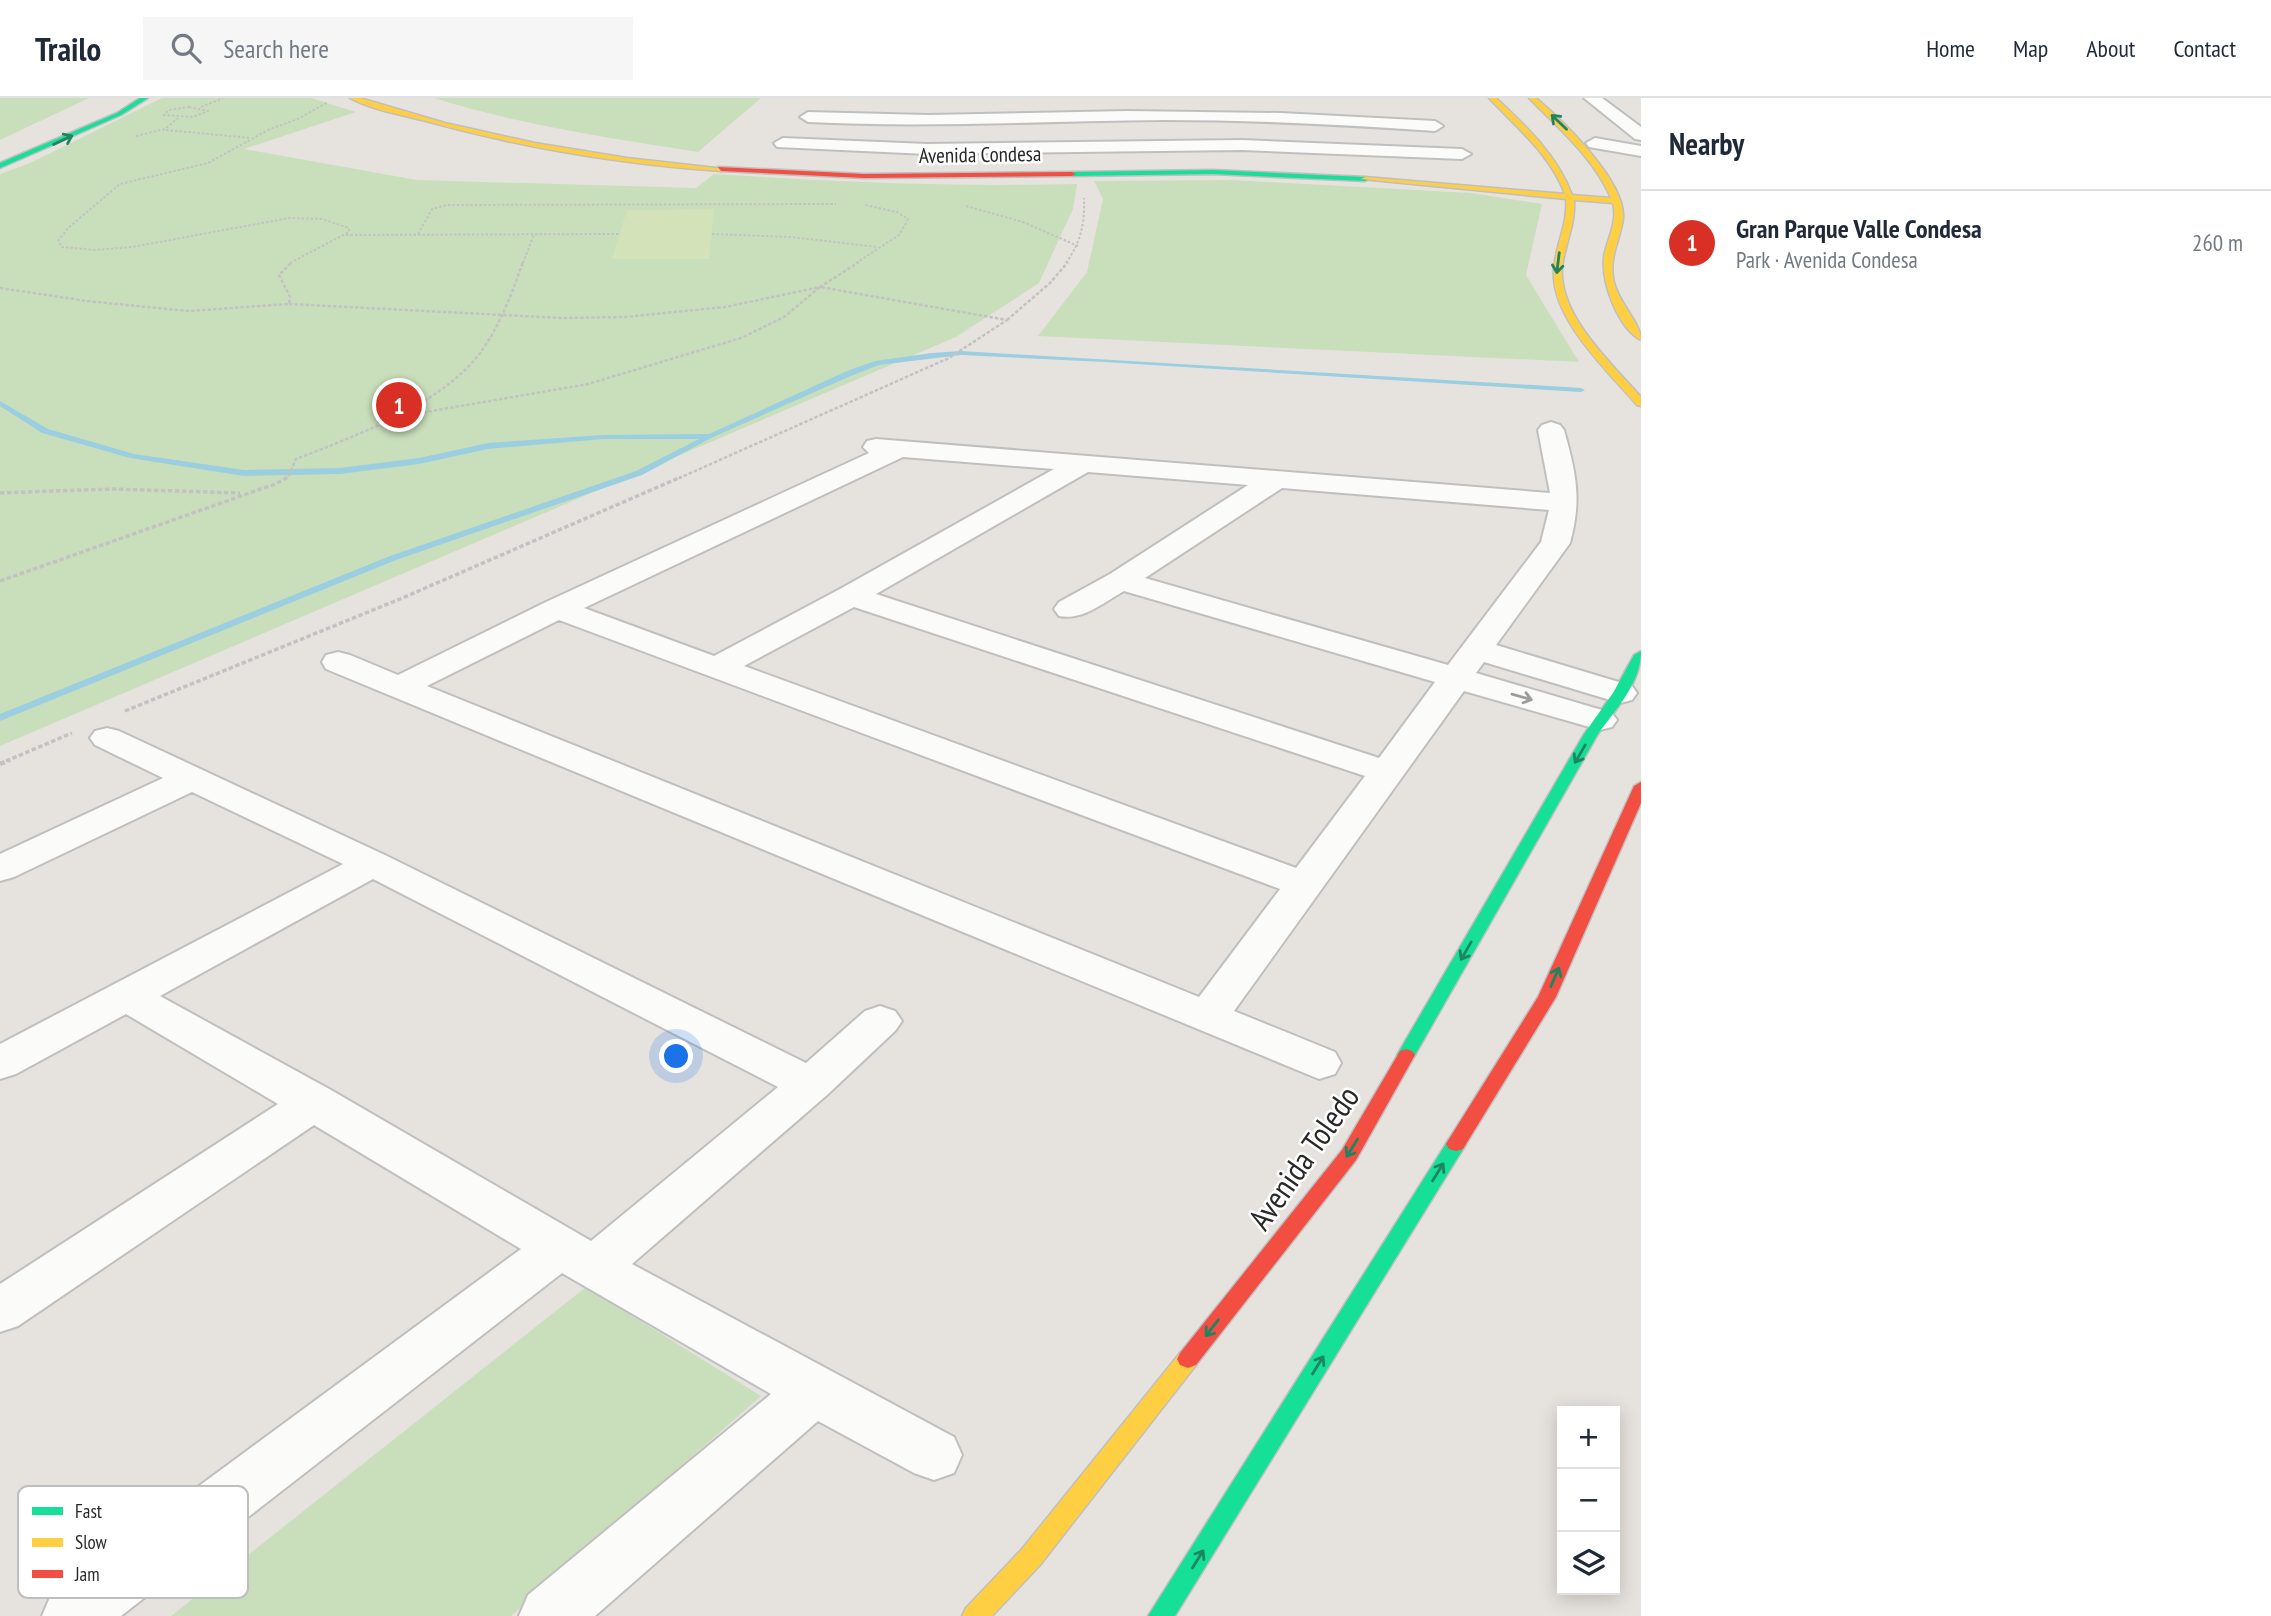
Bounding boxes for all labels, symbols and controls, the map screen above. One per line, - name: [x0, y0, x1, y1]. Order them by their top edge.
- search box: [143, 17, 633, 80]
- text: Trailo: [35, 27, 101, 70]
- icon: search: [167, 29, 205, 67]
- text: Search here: [223, 32, 329, 65]
- text: Home: [1926, 33, 1975, 64]
- text: Map: [2013, 33, 2048, 64]
- text: About: [2086, 33, 2135, 64]
- text: Contact: [2173, 33, 2236, 64]
- one-way arrow: [1551, 113, 1568, 130]
- text: Nearby: [1669, 124, 1744, 163]
- one-way arrow: [52, 133, 73, 146]
- street label: Avenida Condesa: [919, 140, 1041, 169]
- text: Gran Parque Valle Condesa: [1736, 212, 1982, 245]
- text: 1: [1687, 228, 1698, 257]
- text: 260 m: [2192, 228, 2243, 257]
- text: Park · Avenida Condesa: [1736, 245, 1918, 274]
- one-way arrow: [1552, 251, 1565, 274]
- pin: 1: [376, 379, 422, 431]
- one-way arrow: [1511, 691, 1533, 704]
- one-way arrow: [1572, 744, 1586, 764]
- one-way arrow: [1459, 941, 1473, 961]
- one-way arrow: [1549, 967, 1562, 989]
- your location: [659, 1039, 693, 1073]
- street label: Avenida Toledo: [1238, 1077, 1368, 1238]
- one-way arrow: [1345, 1138, 1359, 1158]
- one-way arrow: [1431, 1162, 1445, 1182]
- one-way arrow: [1205, 1318, 1220, 1336]
- one-way arrow: [1312, 1356, 1326, 1376]
- map controls: [1557, 1406, 1620, 1595]
- button: +: [1557, 1406, 1620, 1469]
- button: −: [1557, 1469, 1620, 1532]
- legend: [18, 1486, 248, 1598]
- text: Fast: [75, 1499, 103, 1523]
- text: Slow: [75, 1530, 108, 1554]
- button: layers: [1557, 1532, 1620, 1595]
- one-way arrow: [1192, 1549, 1206, 1569]
- text: Jam: [74, 1562, 100, 1586]

